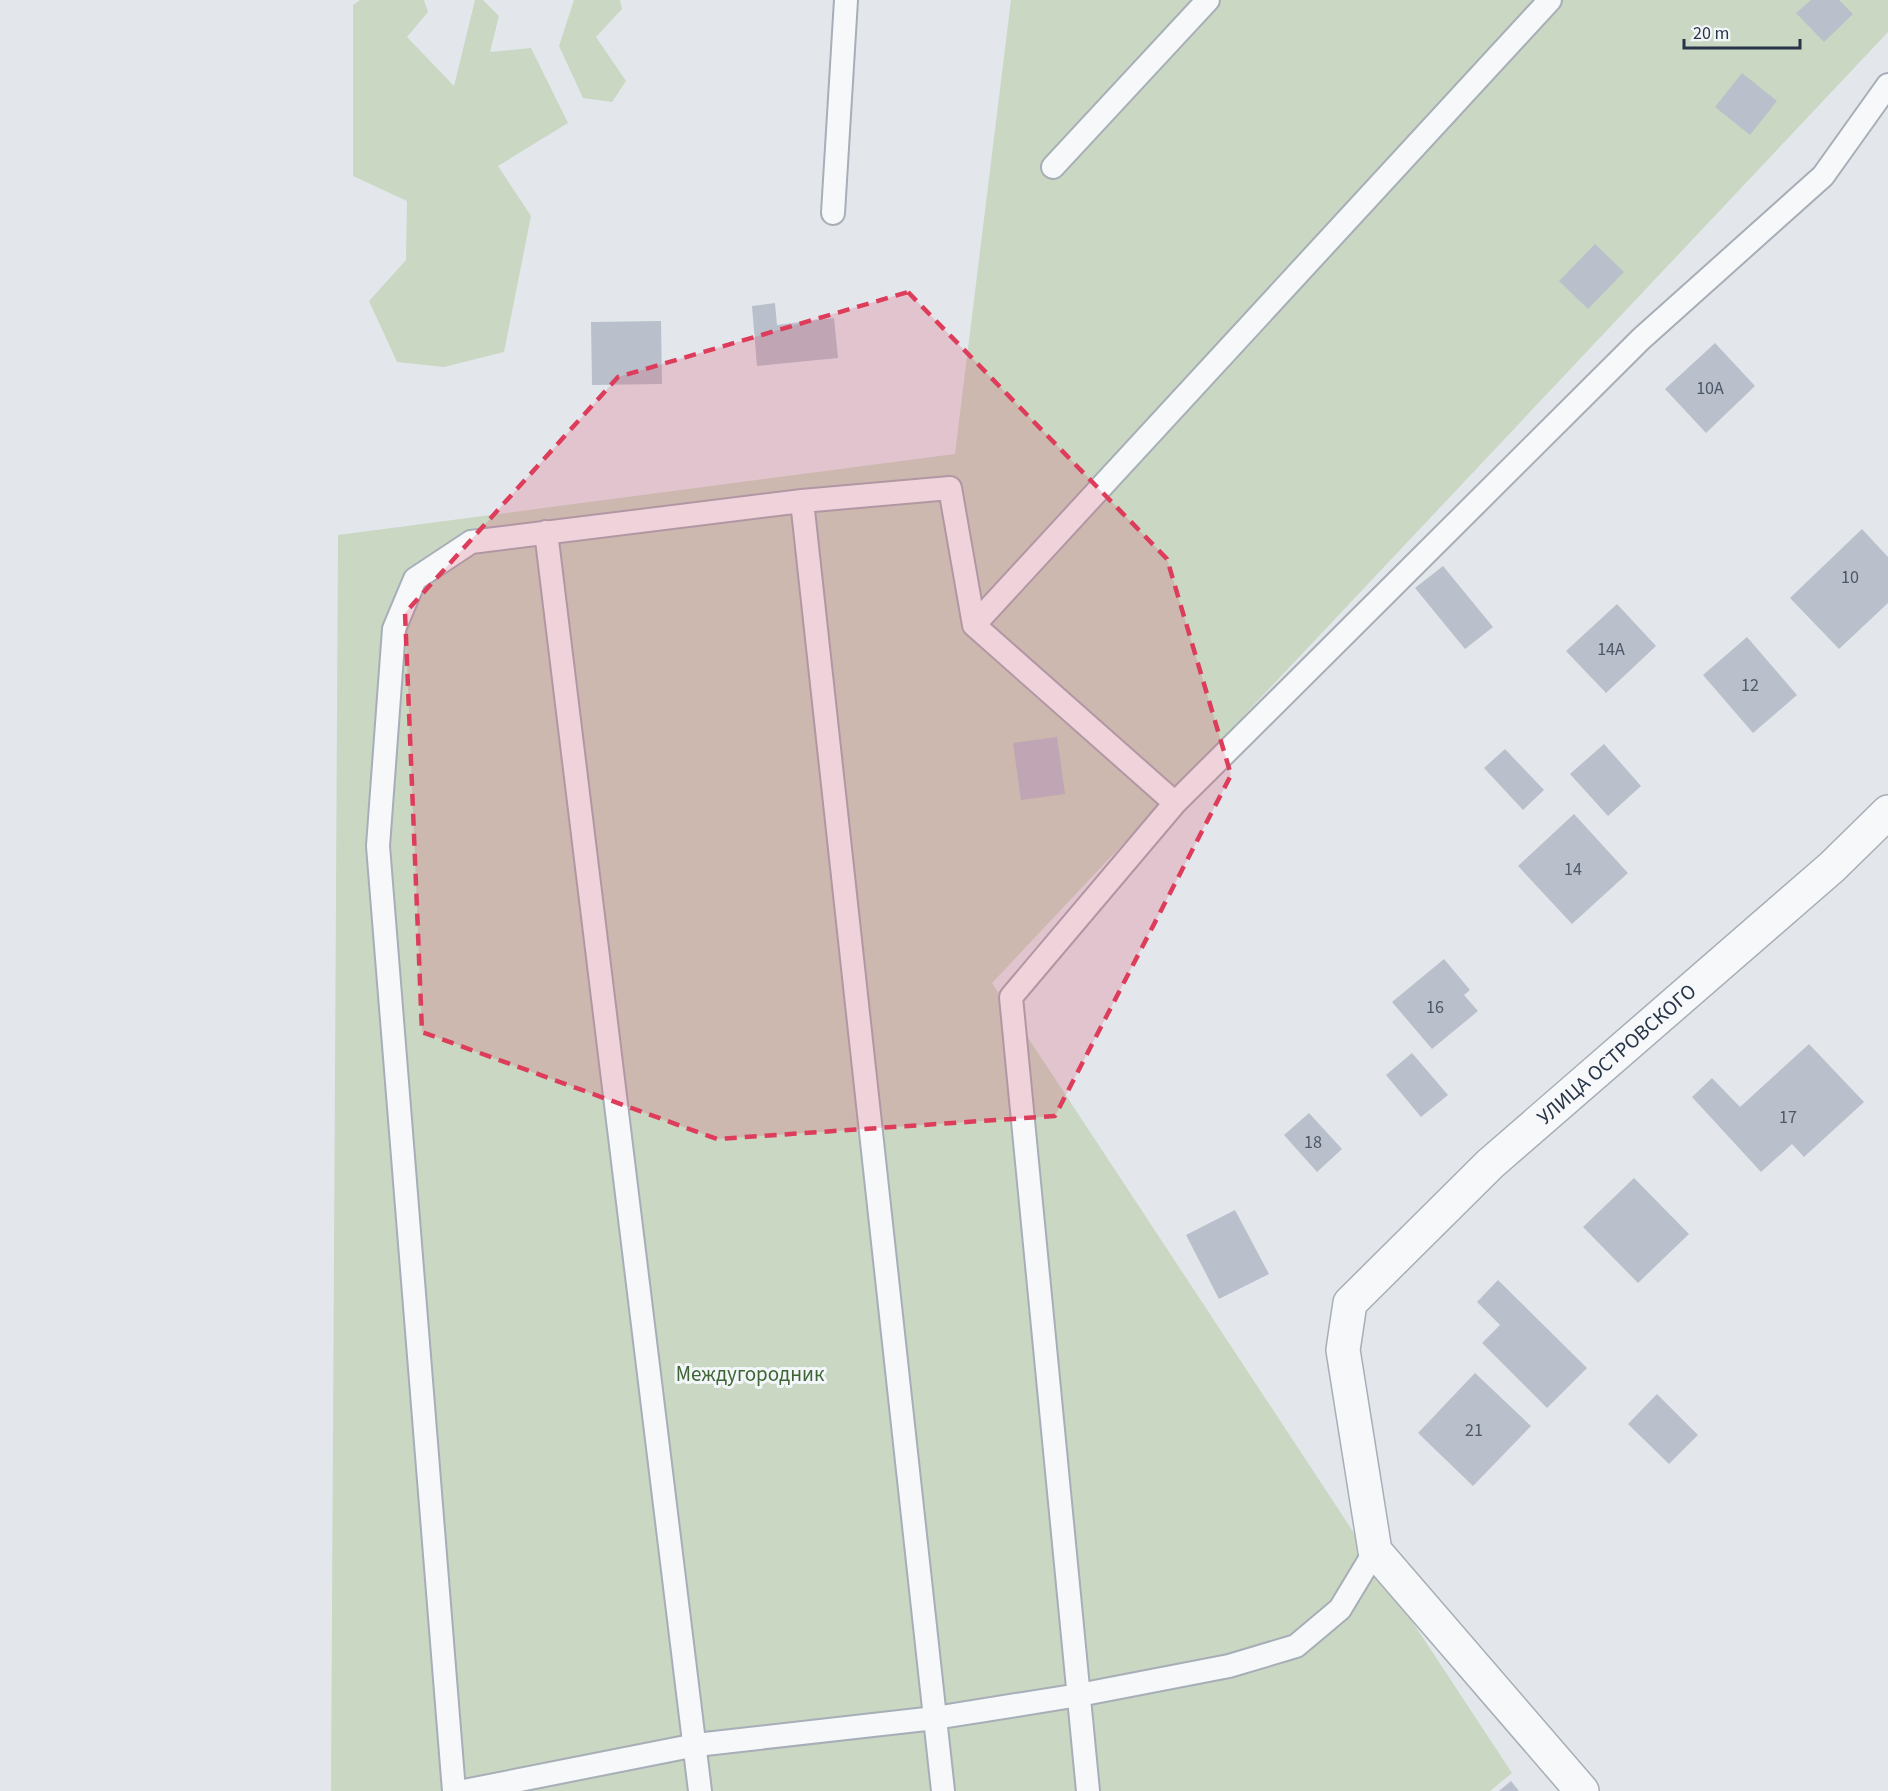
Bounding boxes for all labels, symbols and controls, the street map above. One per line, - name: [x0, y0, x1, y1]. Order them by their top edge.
- scale bar: [1684, 12, 1800, 50]
- text: 20 m: [1693, 21, 1729, 46]
- house number: 10А: [1696, 376, 1724, 401]
- house number: 10: [1841, 565, 1859, 590]
- house number: 14А: [1597, 637, 1625, 662]
- house number: 12: [1741, 673, 1759, 698]
- house number: 14: [1564, 857, 1582, 882]
- street label: УЛИЦА ОСТРОВСКОГО: [1530, 976, 1703, 1132]
- house number: 16: [1426, 995, 1444, 1020]
- house number: 17: [1779, 1105, 1797, 1130]
- house number: 18: [1304, 1130, 1322, 1155]
- park label: Междугородник: [676, 1359, 825, 1389]
- house number: 21: [1465, 1418, 1483, 1443]

